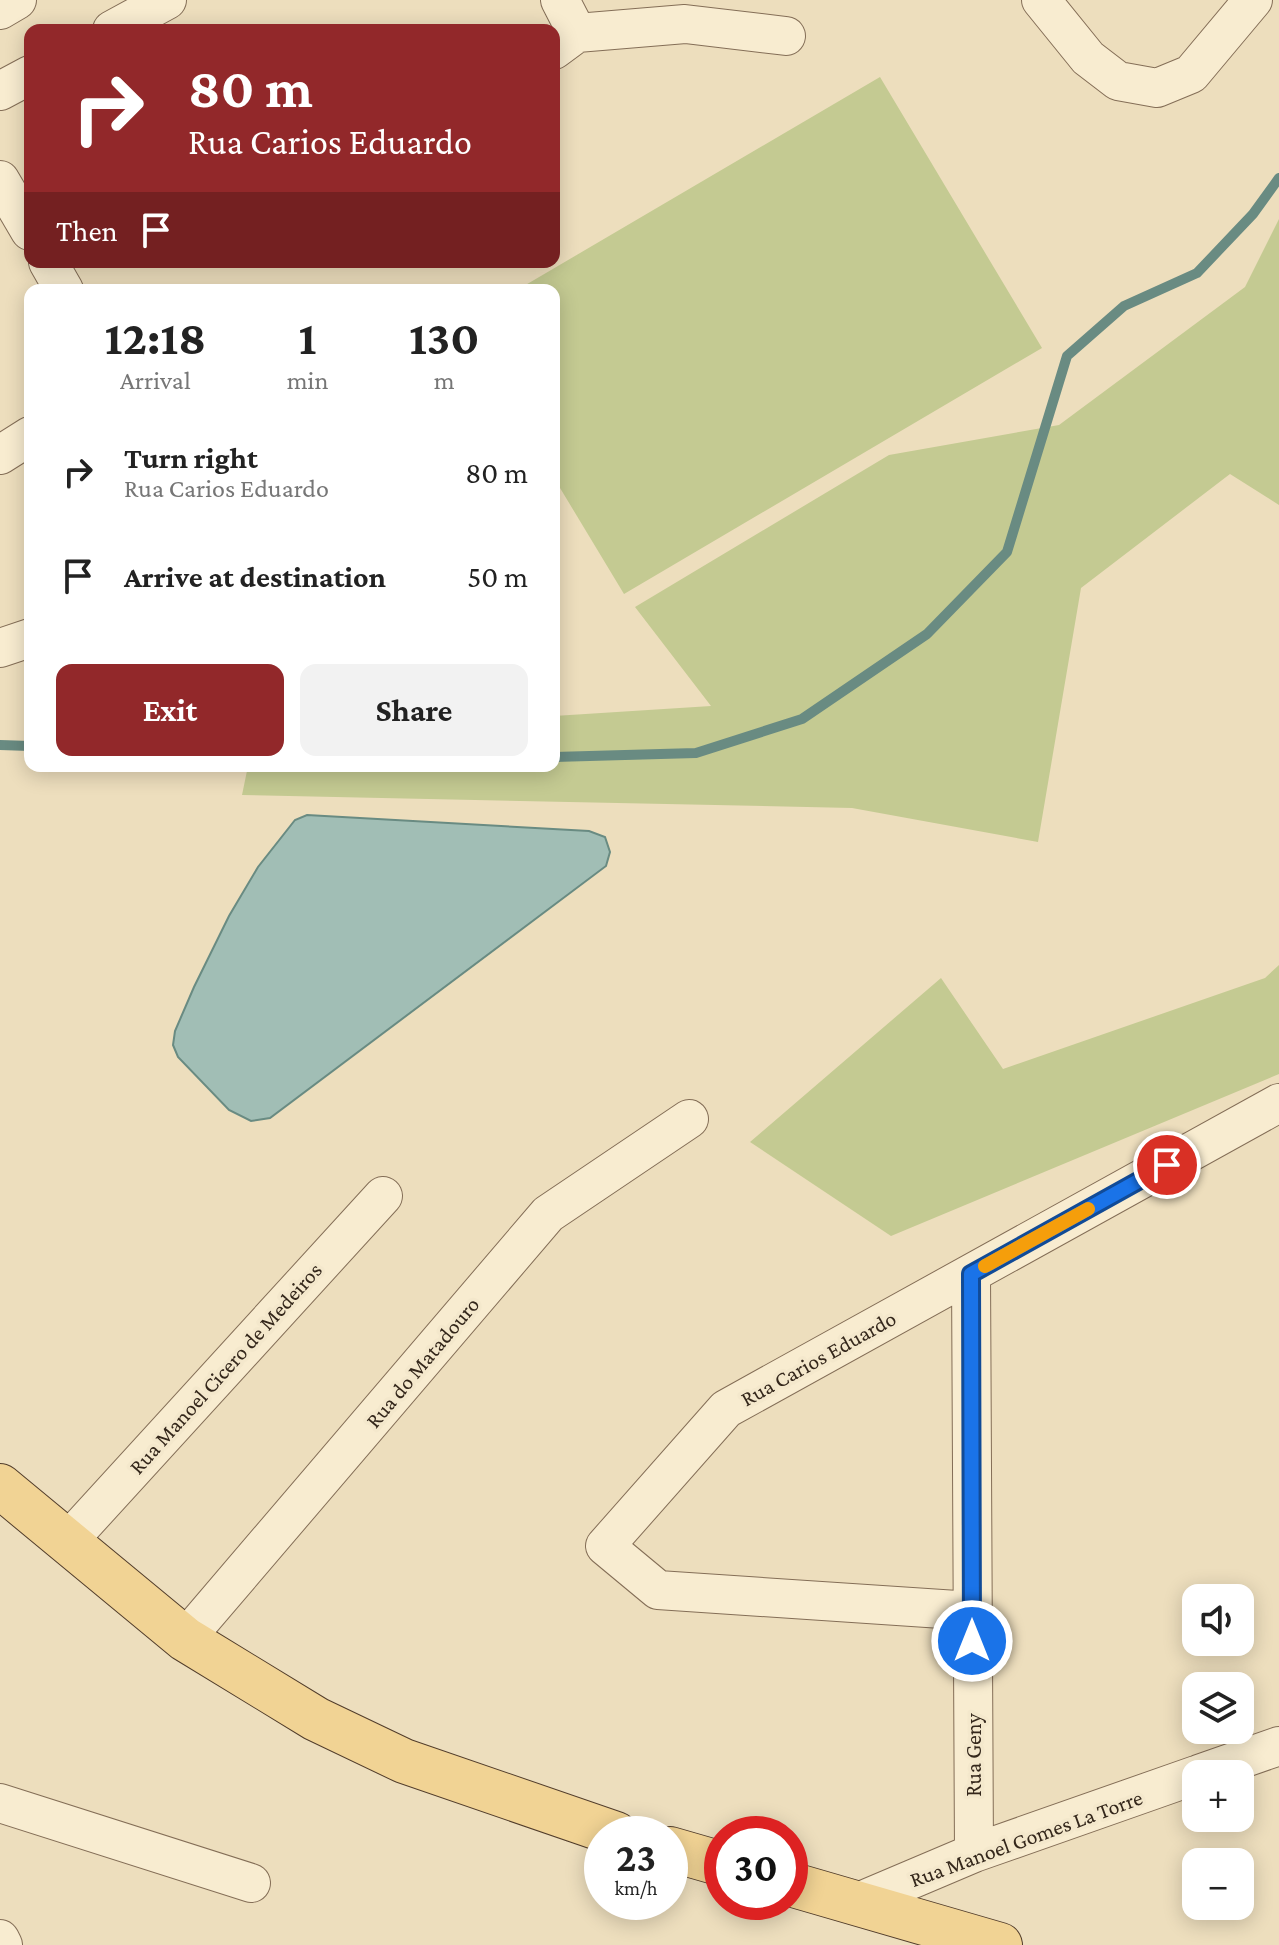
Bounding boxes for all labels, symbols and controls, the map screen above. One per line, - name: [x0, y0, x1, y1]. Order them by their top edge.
- icon: right: [56, 56, 160, 160]
- text: 80 m: [188, 57, 313, 119]
- text: Rua Carios Eduardo: [188, 122, 472, 162]
- icon: arrive: [134, 208, 178, 252]
- text: Then: [56, 214, 118, 247]
- text: 12:18: [105, 311, 206, 364]
- text: 1: [299, 311, 317, 364]
- text: 130: [409, 311, 479, 364]
- text: Arrival: [120, 366, 191, 395]
- text: min: [287, 366, 328, 395]
- text: m: [434, 366, 455, 395]
- text: Turn right: [124, 441, 258, 474]
- icon: right: [56, 450, 100, 494]
- text: 80 m: [465, 456, 528, 489]
- text: Rua Carios Eduardo: [124, 474, 329, 503]
- icon: arrive: [56, 554, 100, 598]
- text: Arrive at destination: [124, 560, 386, 593]
- text: 50 m: [467, 560, 528, 593]
- button: Exit: [56, 664, 284, 756]
- button: Share: [300, 664, 528, 756]
- pin: [1133, 1131, 1201, 1199]
- icon: arrive: [1145, 1143, 1189, 1187]
- street label: Rua Manoel Cicero de Medeiros: [124, 1258, 327, 1479]
- street label: Rua do Matadouro: [361, 1292, 484, 1433]
- street label: Rua Carios Eduardo: [736, 1305, 900, 1411]
- map controls: [1182, 1584, 1254, 1920]
- button: sound: [1182, 1584, 1254, 1656]
- position arrow: [930, 1599, 1014, 1683]
- button: layers: [1182, 1672, 1254, 1744]
- street label: Rua Geny: [961, 1712, 986, 1797]
- button: +: [1182, 1760, 1254, 1832]
- street label: Rua Manoel Gomes La Torre: [906, 1785, 1146, 1892]
- speed limit sign: 30: [704, 1816, 808, 1920]
- text: 23: [616, 1835, 656, 1880]
- button: −: [1182, 1848, 1254, 1920]
- text: km/h: [614, 1877, 658, 1899]

